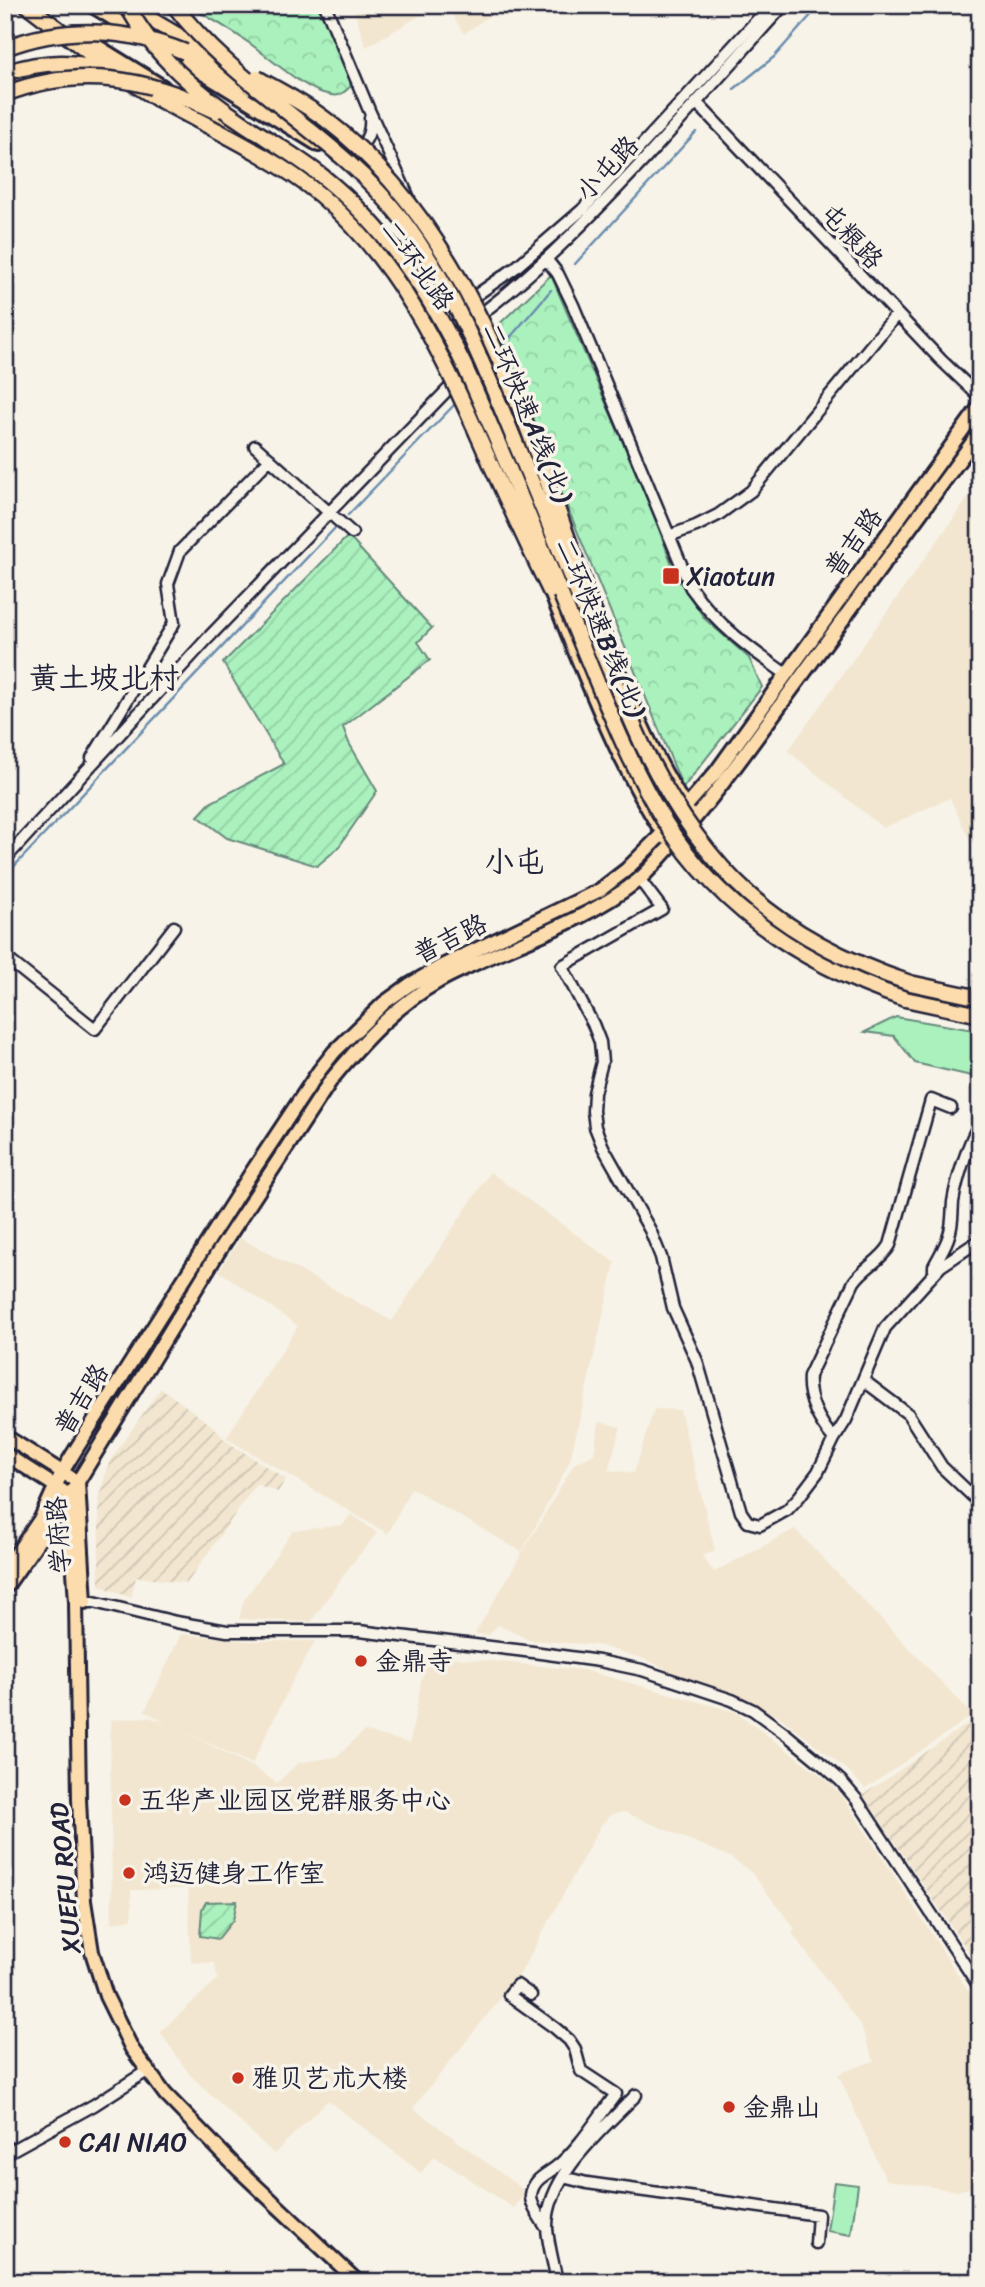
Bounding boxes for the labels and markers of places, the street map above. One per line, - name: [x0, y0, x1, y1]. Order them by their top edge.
- place label: Xiaotun: [686, 553, 775, 599]
- marker: Xiaotun: [661, 566, 681, 586]
- place label: 金鼎寺: [375, 1638, 453, 1684]
- marker: 金鼎寺: [353, 1653, 369, 1669]
- place label: 五华产业园区党群服务中心: [139, 1777, 451, 1823]
- marker: 五华产业园区党群服务中心: [117, 1792, 133, 1808]
- place label: 鸿迈健身工作室: [143, 1850, 325, 1896]
- marker: 鸿迈健身工作室: [121, 1865, 137, 1881]
- place label: 雅贝艺术大楼: [252, 2055, 408, 2101]
- marker: 雅贝艺术大楼: [230, 2070, 246, 2086]
- place label: 金鼎山: [743, 2084, 821, 2130]
- marker: 金鼎山: [721, 2099, 737, 2115]
- place label: CAI NIAO: [79, 2119, 187, 2165]
- marker: CAI NIAO: [57, 2134, 73, 2150]

